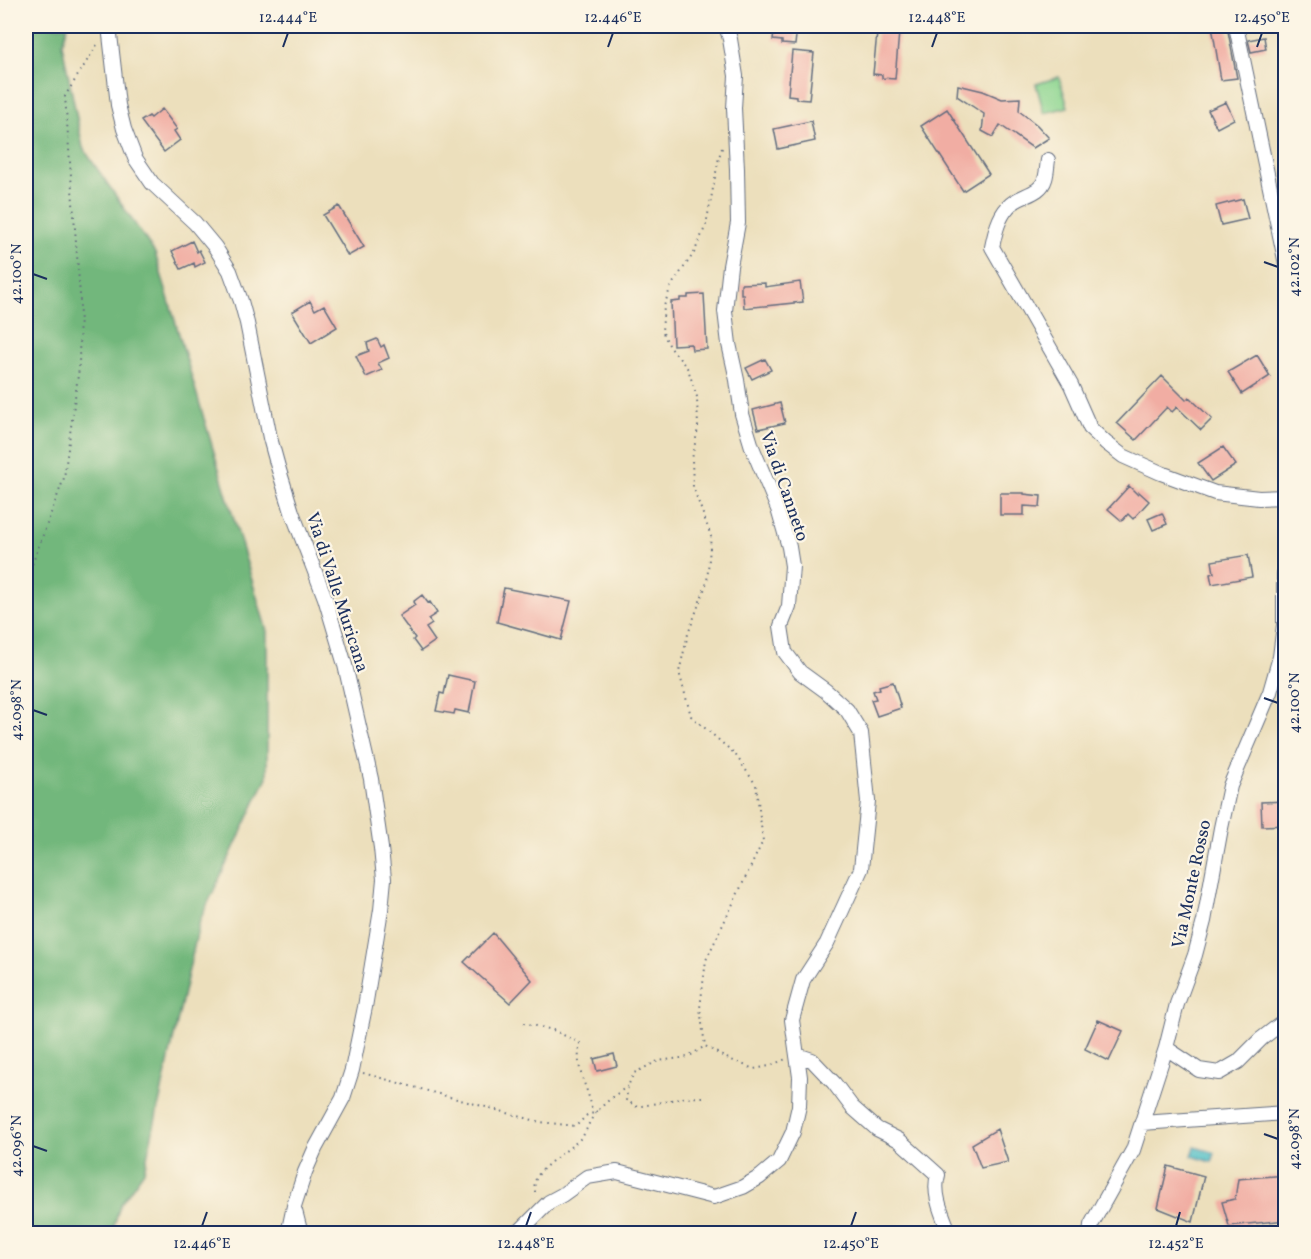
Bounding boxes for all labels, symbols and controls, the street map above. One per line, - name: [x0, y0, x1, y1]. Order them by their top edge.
- text: 12.444°E: [259, 8, 317, 29]
- text: 12.446°E: [584, 8, 642, 29]
- text: 12.448°E: [908, 8, 966, 29]
- text: 12.450°E: [1234, 8, 1290, 29]
- text: 42.102°N: [1285, 237, 1306, 297]
- text: 42.100°N: [7, 243, 28, 305]
- street label: Via di Canneto: [753, 428, 814, 545]
- street label: Via di Valle Muricana: [299, 509, 374, 676]
- text: 42.100°N: [1285, 672, 1306, 734]
- text: 42.098°N: [7, 679, 28, 741]
- street label: Via Monte Rosso: [1167, 818, 1218, 951]
- text: 42.098°N: [1285, 1108, 1306, 1170]
- text: 42.096°N: [7, 1115, 28, 1177]
- text: 12.446°E: [173, 1234, 231, 1255]
- text: 12.448°E: [497, 1234, 555, 1255]
- text: 12.450°E: [823, 1234, 879, 1255]
- text: 12.452°E: [1148, 1234, 1204, 1255]

